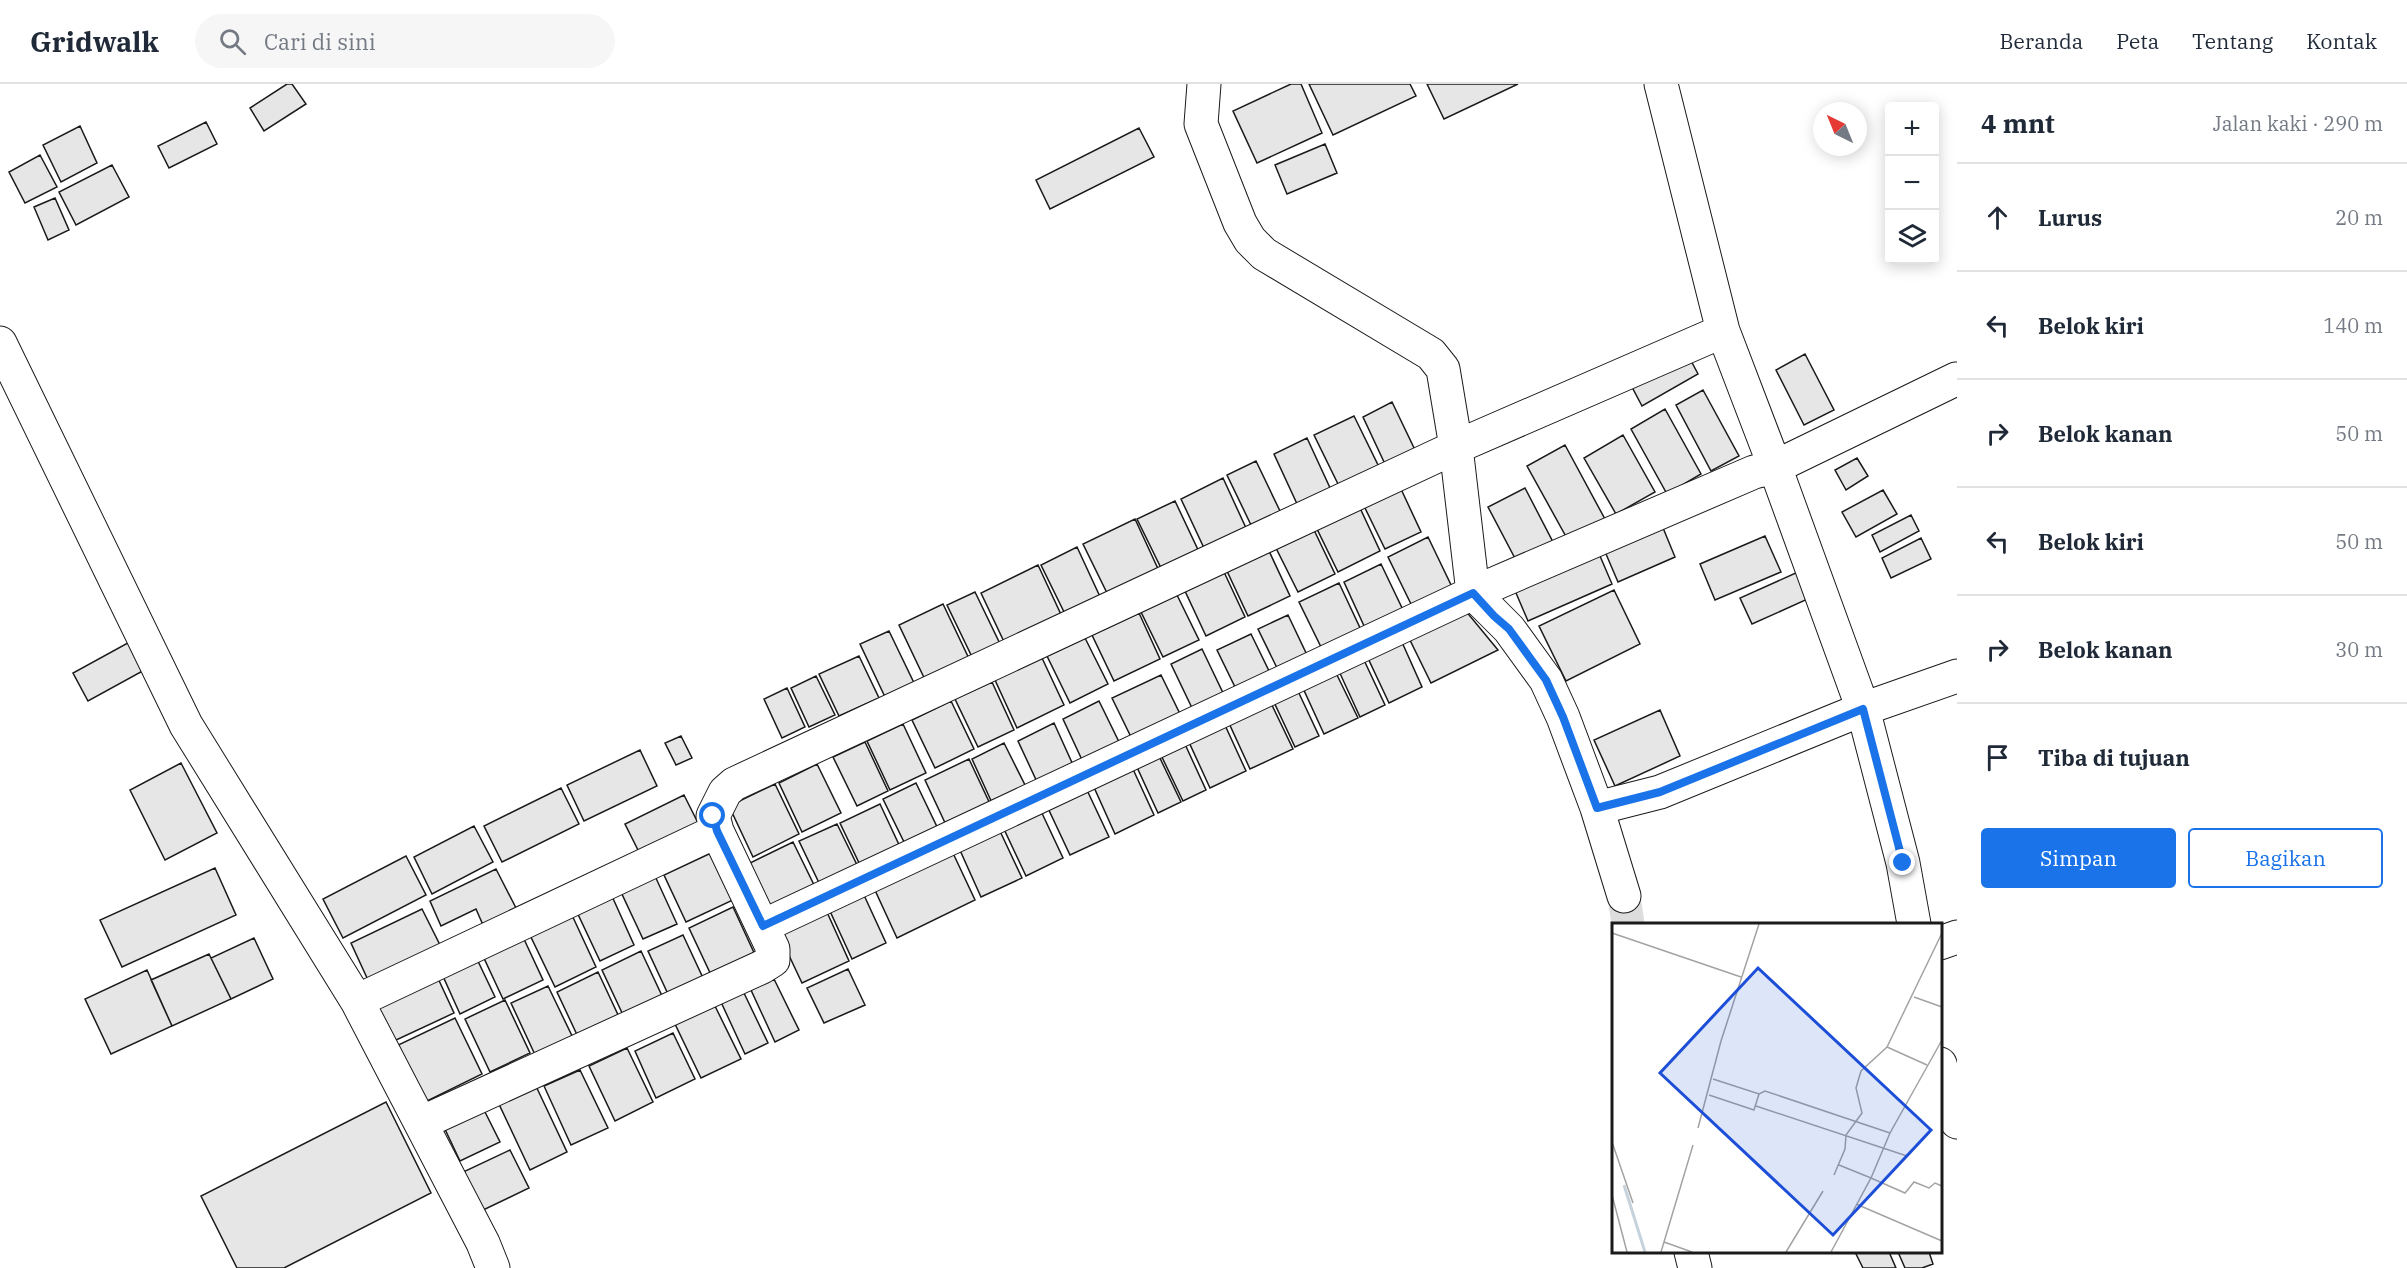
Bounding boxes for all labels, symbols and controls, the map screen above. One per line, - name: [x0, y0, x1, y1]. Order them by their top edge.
- search box: [195, 14, 615, 68]
- text: Gridwalk: [30, 23, 159, 60]
- icon: search: [216, 25, 249, 58]
- text: Cari di sini: [264, 27, 376, 56]
- text: Beranda: [2000, 27, 2083, 55]
- text: Peta: [2116, 27, 2159, 55]
- text: Tentang: [2192, 27, 2273, 55]
- text: Kontak: [2306, 27, 2377, 55]
- north arrow: [1813, 102, 1867, 156]
- map controls: [1885, 102, 1939, 264]
- button: +: [1885, 102, 1939, 156]
- text: 4 mnt: [1981, 106, 2055, 140]
- text: Jalan kaki · 290 m: [2213, 110, 2383, 137]
- button: −: [1885, 156, 1939, 210]
- icon: ahead: [1981, 201, 2014, 234]
- text: Lurus: [2038, 203, 2102, 232]
- text: 20 m: [2335, 204, 2383, 231]
- button: layers: [1885, 210, 1939, 264]
- icon: left: [1981, 309, 2014, 342]
- text: Belok kiri: [2038, 311, 2144, 340]
- text: 140 m: [2323, 312, 2383, 339]
- icon: right: [1981, 417, 2014, 450]
- text: Belok kanan: [2038, 419, 2173, 448]
- text: 50 m: [2335, 420, 2383, 447]
- icon: left: [1981, 525, 2014, 558]
- text: Belok kiri: [2038, 527, 2144, 556]
- text: 50 m: [2335, 528, 2383, 555]
- icon: right: [1981, 633, 2014, 666]
- text: Belok kanan: [2038, 635, 2173, 664]
- text: 30 m: [2335, 636, 2383, 663]
- icon: arrive: [1981, 741, 2014, 774]
- text: Tiba di tujuan: [2038, 743, 2190, 772]
- route start: [699, 802, 725, 828]
- button: Simpan: [1981, 828, 2176, 888]
- button: Bagikan: [2188, 828, 2383, 888]
- route end: [1889, 849, 1915, 875]
- inset map: [1612, 923, 1942, 1253]

